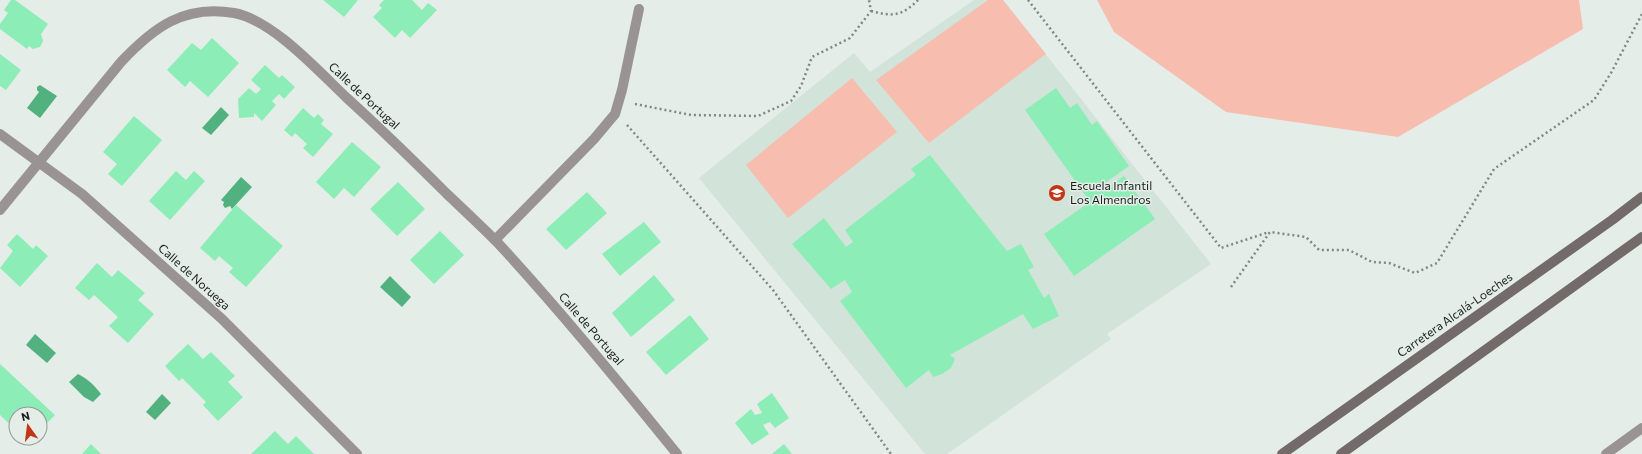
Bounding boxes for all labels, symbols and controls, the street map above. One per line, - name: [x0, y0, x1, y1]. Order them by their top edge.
- street label: Calle de Portugal: [326, 59, 403, 132]
- place label: Escuela Infantil Los Almendros: [1070, 178, 1152, 206]
- school or university icon: Escuela Infantil Los Almendros: [1047, 183, 1067, 203]
- street label: Calle de Noruega: [156, 240, 233, 312]
- street label: Carretera Alcalá-Loeches: [1394, 269, 1515, 359]
- street label: Calle de Portugal: [556, 289, 627, 367]
- north arrow: [8, 406, 48, 446]
- text: N: [20, 409, 31, 423]

